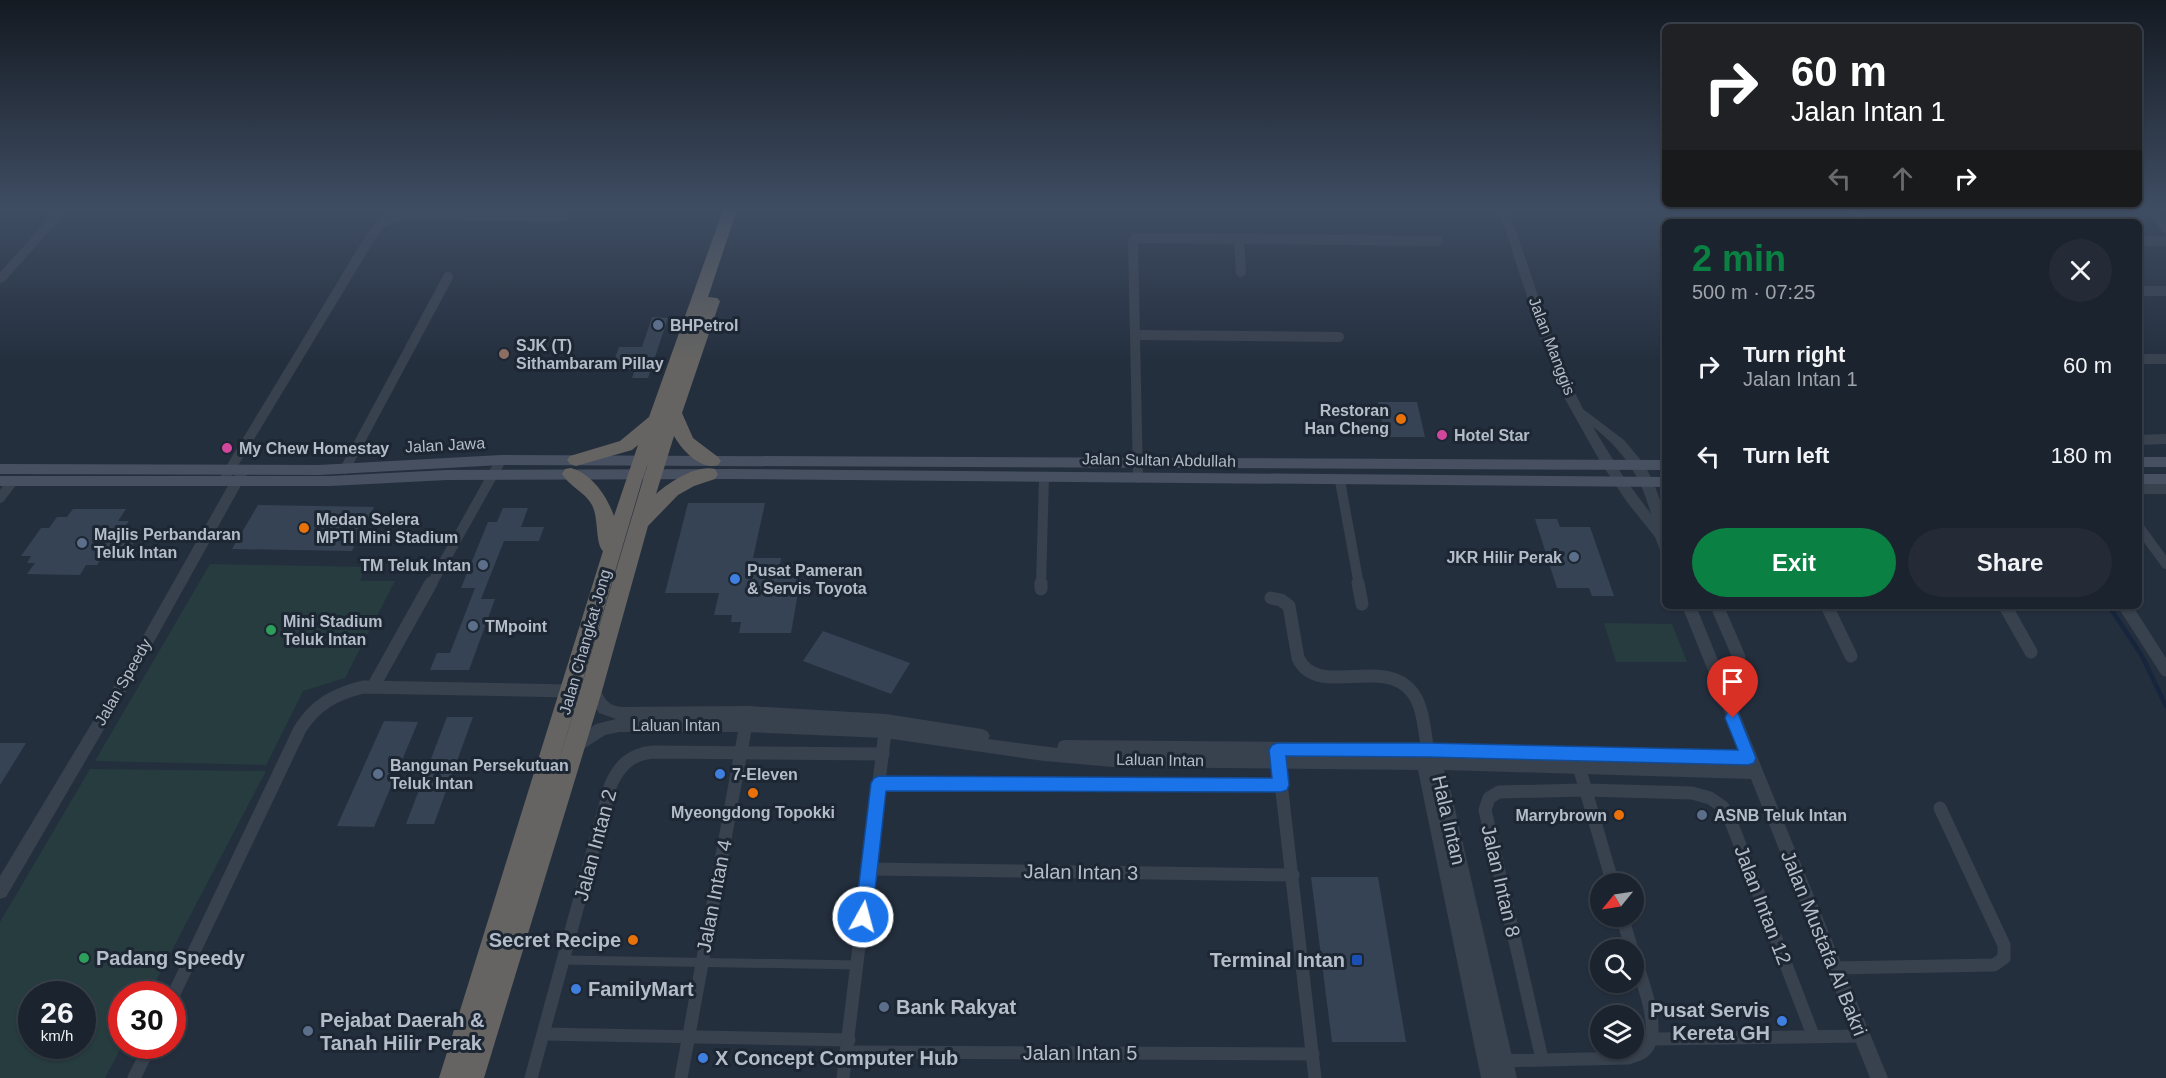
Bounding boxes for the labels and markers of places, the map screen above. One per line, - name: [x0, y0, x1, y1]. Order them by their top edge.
- place label: BHPetrol: [670, 317, 738, 334]
- marker: BHPetrol: [651, 318, 665, 332]
- place label: SJK (T) Sithambaram Pillay: [516, 337, 664, 372]
- marker: SJK (T) Sithambaram Pillay: [497, 347, 511, 361]
- place label: Restoran Han Cheng: [1305, 402, 1389, 437]
- marker: Restoran Han Cheng: [1394, 412, 1408, 426]
- place label: Hotel Star: [1454, 427, 1530, 444]
- marker: Hotel Star: [1435, 428, 1449, 442]
- place label: My Chew Homestay: [239, 440, 389, 457]
- marker: My Chew Homestay: [220, 441, 234, 455]
- place label: Medan Selera MPTI Mini Stadium: [316, 511, 458, 546]
- marker: Medan Selera MPTI Mini Stadium: [297, 521, 311, 535]
- place label: Majlis Perbandaran Teluk Intan: [94, 526, 241, 561]
- marker: Majlis Perbandaran Teluk Intan: [75, 536, 89, 550]
- place label: JKR Hilir Perak: [1446, 549, 1562, 566]
- marker: JKR Hilir Perak: [1567, 550, 1581, 564]
- place label: TM Teluk Intan: [360, 557, 471, 574]
- marker: TM Teluk Intan: [476, 558, 490, 572]
- place label: Pusat Pameran & Servis Toyota: [747, 562, 867, 597]
- marker: Pusat Pameran & Servis Toyota: [728, 572, 742, 586]
- place label: Mini Stadium Teluk Intan: [283, 613, 383, 648]
- place label: TMpoint: [485, 618, 548, 635]
- marker: TMpoint: [466, 619, 480, 633]
- marker: Mini Stadium Teluk Intan: [264, 623, 278, 637]
- pin: [1707, 656, 1758, 718]
- place label: Bangunan Persekutuan Teluk Intan: [390, 757, 569, 792]
- place label: 7-Eleven: [732, 766, 798, 783]
- marker: Bangunan Persekutuan Teluk Intan: [371, 767, 385, 781]
- marker: 7-Eleven: [713, 767, 727, 781]
- marker: Myeongdong Topokki: [746, 786, 760, 800]
- place label: Myeongdong Topokki: [671, 804, 835, 821]
- place label: Marrybrown: [1515, 807, 1607, 824]
- place label: ASNB Teluk Intan: [1714, 807, 1847, 824]
- marker: Marrybrown: [1612, 808, 1626, 822]
- marker: ASNB Teluk Intan: [1695, 808, 1709, 822]
- place label: Secret Recipe: [489, 929, 621, 951]
- marker: Secret Recipe: [626, 933, 640, 947]
- place label: Padang Speedy: [96, 947, 246, 969]
- place label: Terminal Intan: [1210, 949, 1345, 971]
- marker: Padang Speedy: [77, 951, 91, 965]
- marker: Terminal Intan: [1350, 953, 1364, 967]
- place label: FamilyMart: [588, 978, 694, 1000]
- marker: FamilyMart: [569, 982, 583, 996]
- place label: Bank Rakyat: [896, 996, 1016, 1018]
- place label: Pusat Servis Kereta GH: [1650, 999, 1770, 1044]
- marker: Bank Rakyat: [877, 1000, 891, 1014]
- place label: Pejabat Daerah & Tanah Hilir Perak: [320, 1009, 485, 1054]
- marker: Pusat Servis Kereta GH: [1775, 1014, 1789, 1028]
- marker: Pejabat Daerah & Tanah Hilir Perak: [301, 1024, 315, 1038]
- place label: X Concept Computer Hub: [715, 1047, 958, 1069]
- marker: X Concept Computer Hub: [696, 1051, 710, 1065]

